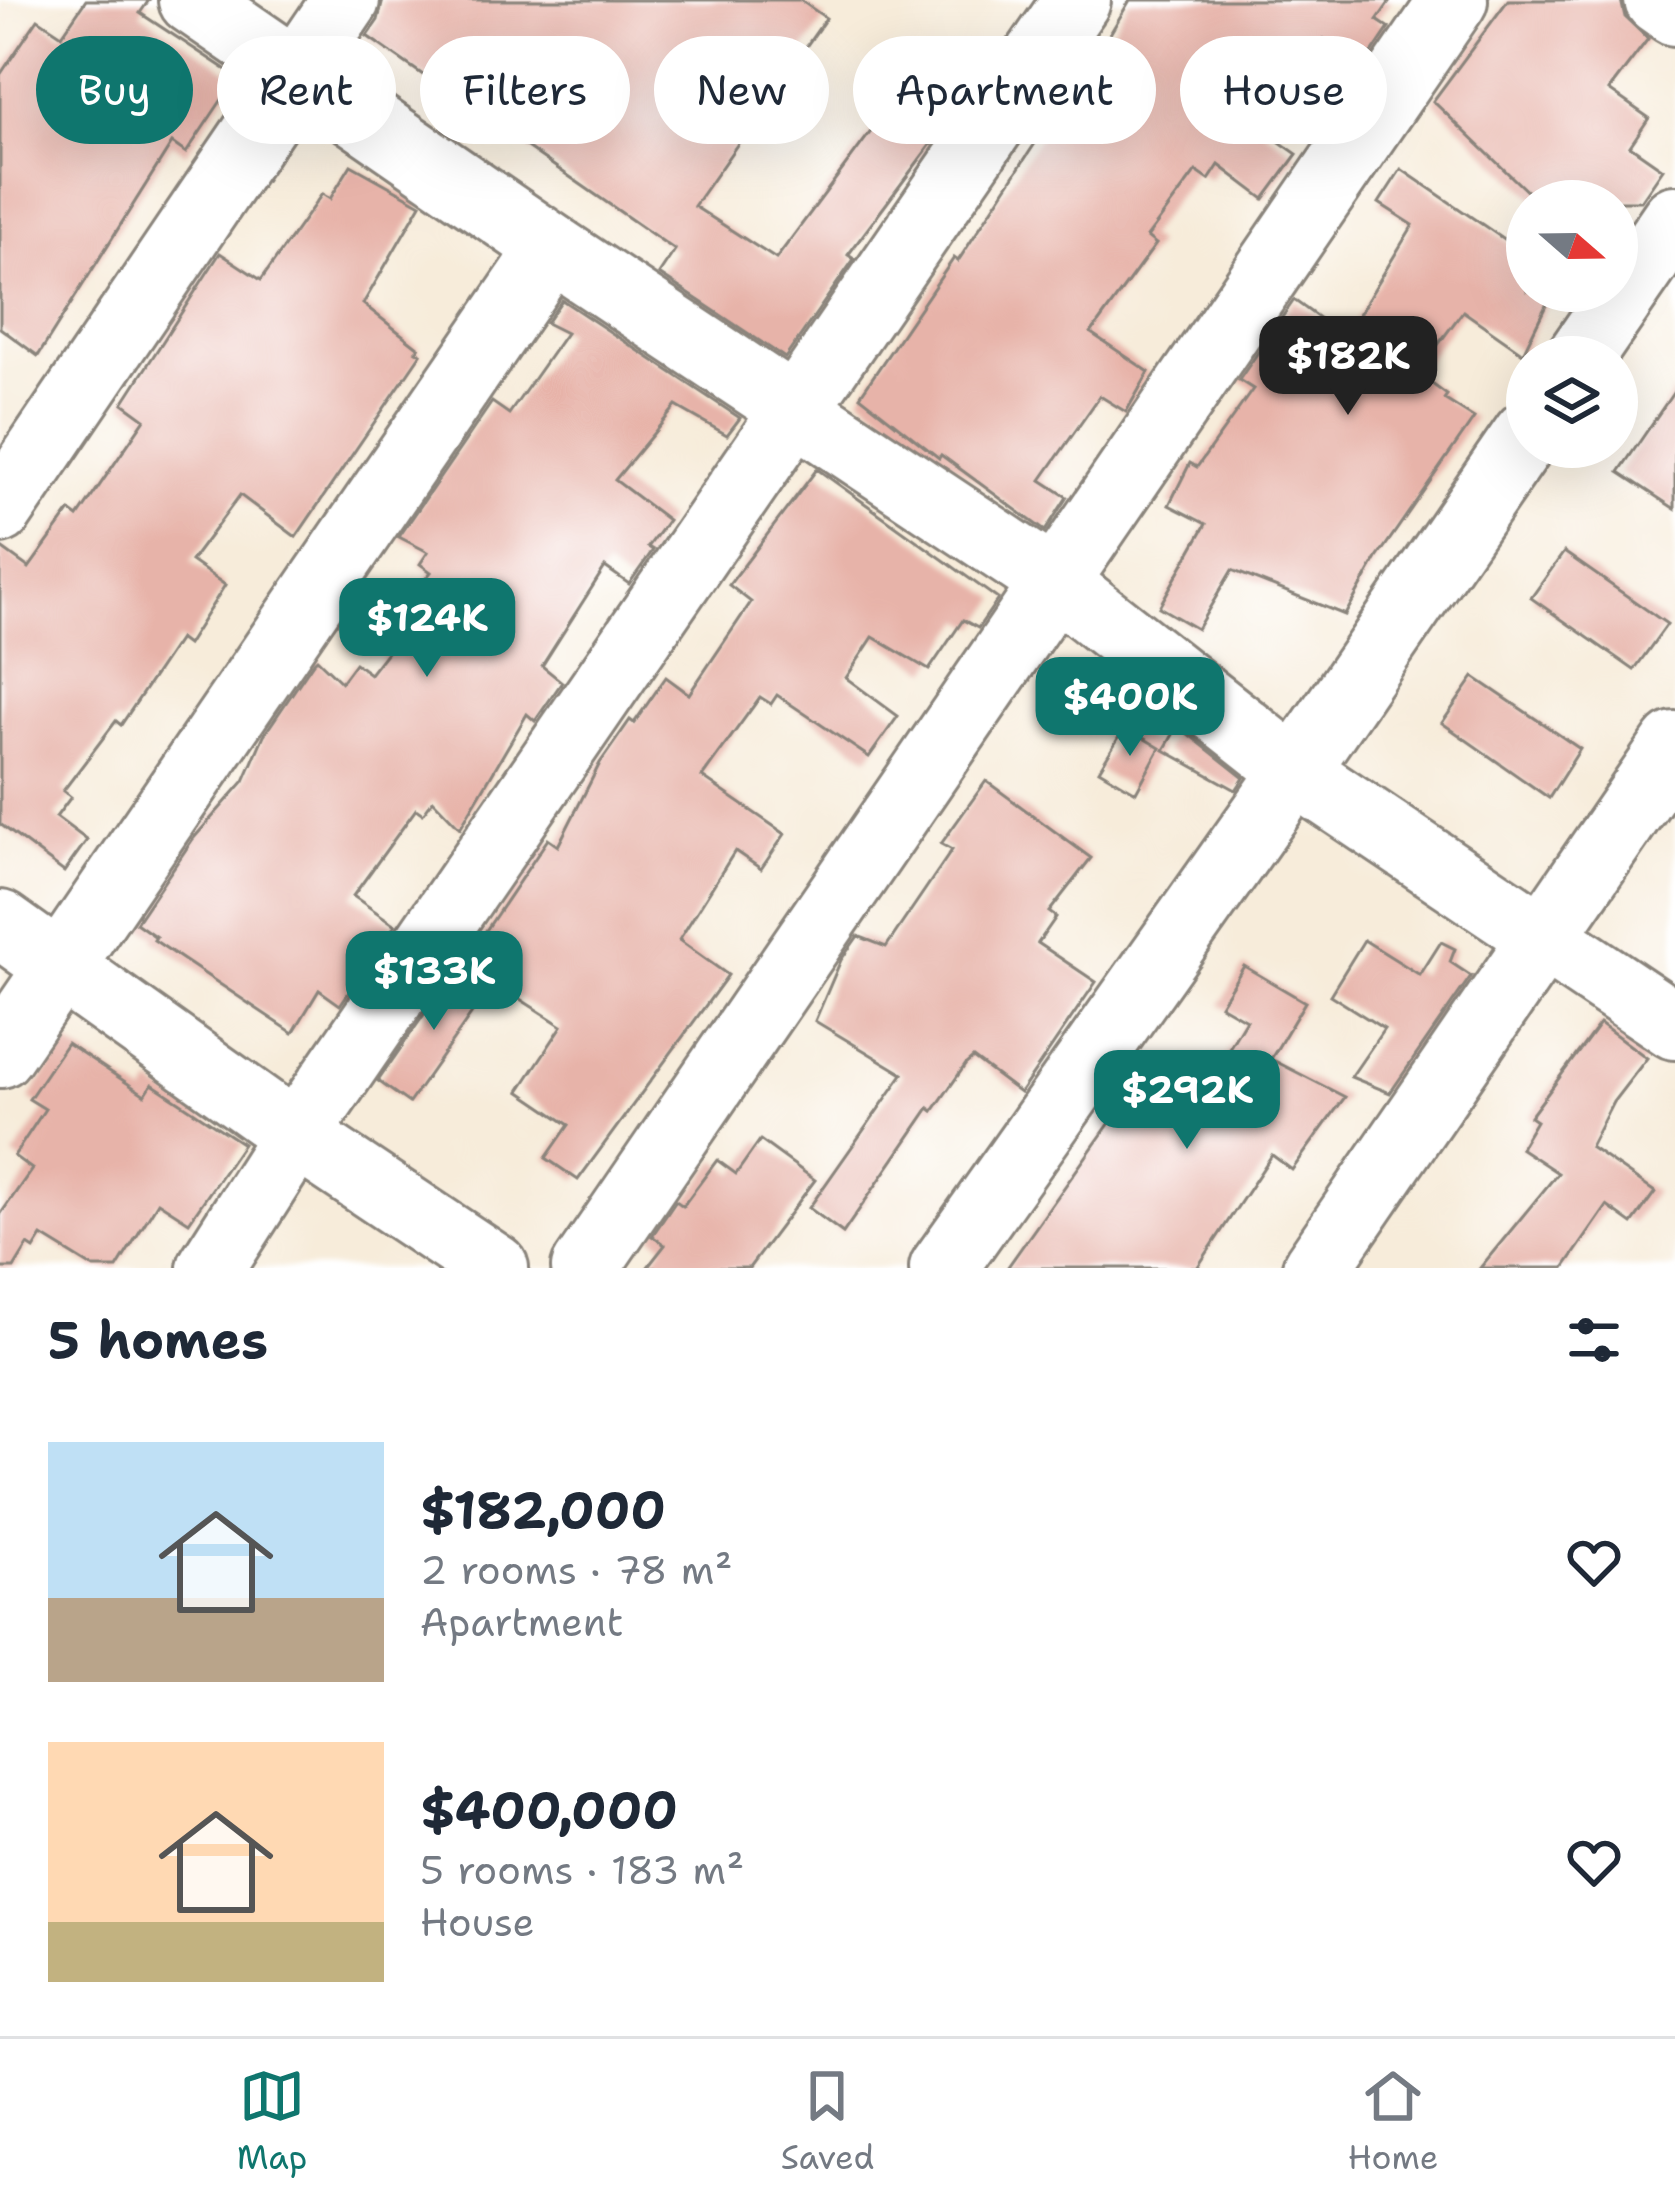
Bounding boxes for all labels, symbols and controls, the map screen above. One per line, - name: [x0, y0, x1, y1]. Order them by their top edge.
- chip: Buy: [36, 36, 193, 144]
- chip: Rent: [217, 36, 396, 144]
- chip: Filters: [420, 36, 630, 144]
- chip: New: [654, 36, 829, 144]
- chip: Apartment: [853, 36, 1156, 144]
- chip: House: [1180, 36, 1387, 144]
- north arrow: [1506, 180, 1638, 312]
- map controls: [1506, 180, 1638, 468]
- pin: $182K: [1264, 316, 1432, 418]
- text: $182K: [1286, 329, 1410, 381]
- button: layers: [1506, 336, 1638, 468]
- pin: $124K: [343, 578, 511, 680]
- text: $124K: [366, 591, 488, 643]
- pin: $400K: [1046, 657, 1214, 759]
- text: $400K: [1063, 670, 1197, 722]
- pin: $133K: [350, 931, 518, 1033]
- text: $133K: [373, 944, 495, 996]
- pin: $292K: [1103, 1050, 1271, 1152]
- text: $292K: [1121, 1063, 1253, 1115]
- text: 5 homes: [48, 1306, 268, 1374]
- icon: filters: [1561, 1307, 1627, 1373]
- text: $182,000: [420, 1476, 666, 1544]
- icon: home: [144, 1490, 288, 1634]
- icon: heart: [1561, 1529, 1627, 1595]
- text: 2 rooms · 78 m²: [420, 1544, 732, 1596]
- text: Apartment: [420, 1596, 623, 1648]
- text: $400,000: [420, 1776, 678, 1844]
- icon: home: [144, 1790, 288, 1934]
- icon: heart: [1561, 1829, 1627, 1895]
- text: 5 rooms · 183 m²: [420, 1844, 744, 1896]
- text: House: [420, 1896, 535, 1948]
- tab: Map: [237, 2063, 307, 2180]
- tab: Saved: [781, 2063, 874, 2180]
- tab: Home: [1348, 2063, 1438, 2180]

